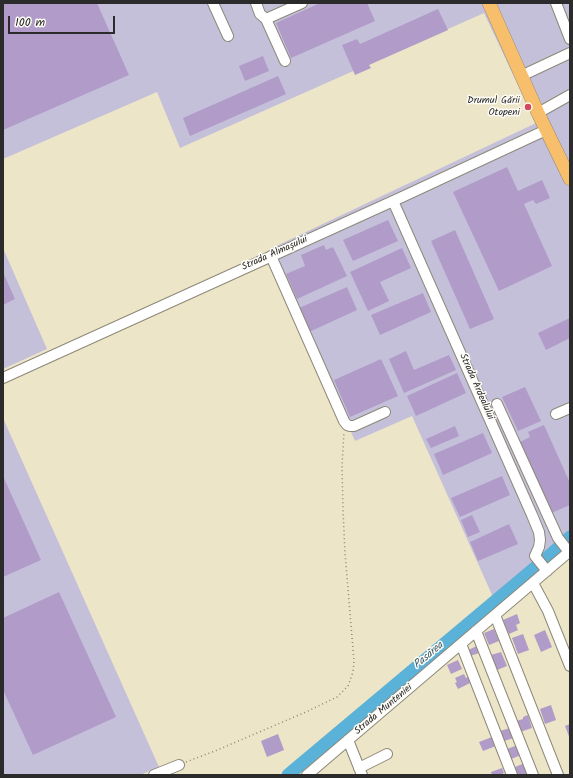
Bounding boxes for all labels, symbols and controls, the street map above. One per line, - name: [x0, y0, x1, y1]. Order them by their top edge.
- scale bar: [10, 8, 117, 34]
- text: 100 m: [15, 13, 45, 32]
- place label: Drumul Gării Otopeni: [467, 95, 520, 118]
- marker: Drumul Gării Otopeni: [523, 102, 533, 112]
- street label: Strada Almașului: [240, 234, 310, 274]
- street label: Strada Ardealului: [456, 352, 496, 422]
- water label: Pasărea: [411, 640, 447, 672]
- street label: Strada Munteniei: [353, 682, 415, 738]

